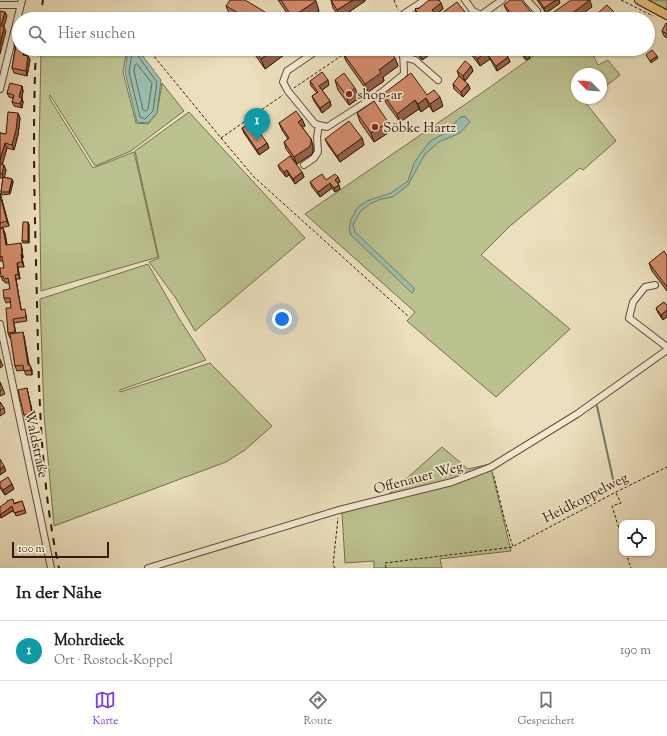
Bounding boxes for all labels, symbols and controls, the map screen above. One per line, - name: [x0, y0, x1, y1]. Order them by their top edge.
- search box: [12, 12, 655, 56]
- icon: search: [26, 23, 48, 45]
- text: Hier suchen: [58, 24, 136, 45]
- north arrow: [571, 68, 607, 104]
- place label: shop-ar: [357, 86, 403, 106]
- marker: shop-ar: [344, 89, 354, 99]
- pin: 1: [244, 108, 270, 141]
- place label: Söbke Hartz: [383, 119, 456, 139]
- marker: Söbke Hartz: [370, 122, 380, 132]
- your location: [272, 309, 292, 329]
- street label: Waldstraße: [18, 409, 52, 480]
- street label: Offenauer Weg: [372, 457, 465, 500]
- street label: Heidkoppelweg: [540, 469, 632, 529]
- map controls: [619, 520, 655, 556]
- button: locate: [619, 520, 655, 556]
- scale bar: [12, 540, 109, 559]
- text: 100 m: [18, 541, 45, 557]
- text: In der Nähe: [16, 582, 102, 606]
- text: Mohrdieck: [54, 631, 125, 652]
- text: 1: [27, 642, 31, 660]
- text: 190 m: [620, 642, 651, 660]
- text: Ort · Rostock-Koppel: [54, 652, 173, 670]
- tab: Karte: [93, 689, 118, 729]
- tab: Route: [304, 689, 332, 729]
- tab: Gespeichert: [517, 689, 574, 729]

